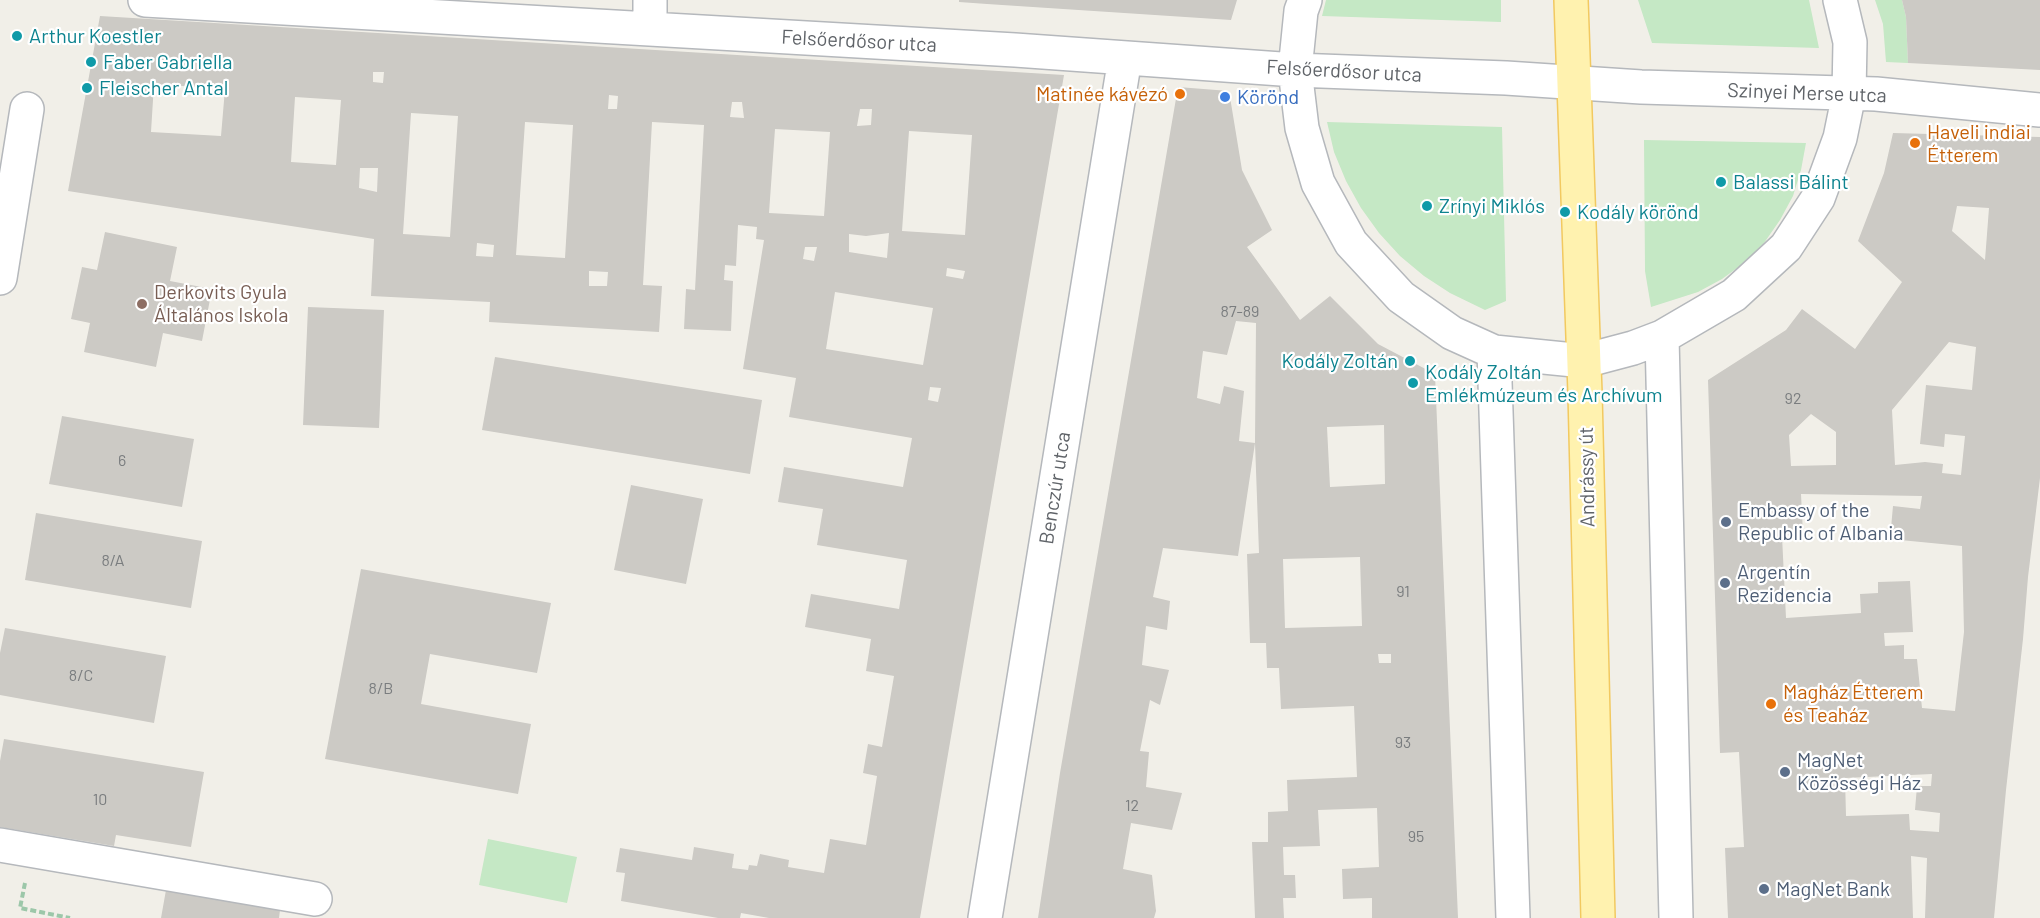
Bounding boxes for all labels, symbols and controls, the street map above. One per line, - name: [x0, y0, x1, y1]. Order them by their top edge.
- place label: Arthur Koestler: [29, 24, 161, 48]
- street label: Felsőerdősor utca: [781, 25, 937, 57]
- marker: Arthur Koestler: [10, 29, 24, 43]
- place label: Faber Gabriella: [103, 50, 232, 74]
- marker: Faber Gabriella: [84, 55, 98, 69]
- street label: Felsőerdősor utca: [1266, 55, 1422, 87]
- place label: Fleischer Antal: [99, 76, 228, 100]
- street label: Szinyei Merse utca: [1727, 78, 1887, 108]
- marker: Fleischer Antal: [80, 81, 94, 95]
- place label: Matinée kávézó: [1036, 82, 1168, 106]
- place label: Körönd: [1237, 85, 1299, 109]
- marker: Matinée kávézó: [1173, 87, 1187, 101]
- marker: Körönd: [1218, 90, 1232, 104]
- place label: Haveli indiai Étterem: [1927, 120, 2031, 167]
- marker: Haveli indiai Étterem: [1908, 136, 1922, 150]
- place label: Balassi Bálint: [1733, 170, 1849, 194]
- marker: Balassi Bálint: [1714, 175, 1728, 189]
- place label: Zrínyi Miklós: [1439, 194, 1545, 218]
- marker: Zrínyi Miklós: [1420, 199, 1434, 213]
- place label: Kodály körönd: [1577, 200, 1699, 224]
- marker: Kodály körönd: [1558, 205, 1572, 219]
- place label: Derkovits Gyula Általános Iskola: [154, 280, 288, 327]
- marker: Derkovits Gyula Általános Iskola: [135, 297, 149, 311]
- house number: 87-89: [1221, 302, 1259, 322]
- place label: Kodály Zoltán: [1282, 349, 1398, 373]
- marker: Kodály Zoltán: [1403, 354, 1417, 368]
- place label: Kodály Zoltán Emlékmúzeum és Archívum: [1425, 360, 1663, 407]
- marker: Kodály Zoltán Emlékmúzeum és Archívum: [1406, 376, 1420, 390]
- house number: 92: [1785, 389, 1801, 409]
- street label: Andrássy út: [1574, 426, 1600, 528]
- street label: Benczúr utca: [1034, 430, 1076, 546]
- house number: 6: [118, 451, 126, 471]
- place label: Embassy of the Republic of Albania: [1738, 498, 1904, 545]
- marker: Embassy of the Republic of Albania: [1719, 515, 1733, 529]
- house number: 8/A: [101, 551, 125, 571]
- place label: Argentín Rezidencia: [1737, 560, 1832, 607]
- marker: Argentín Rezidencia: [1718, 576, 1732, 590]
- house number: 91: [1396, 582, 1410, 602]
- house number: 8/C: [69, 666, 93, 686]
- house number: 8/B: [369, 679, 393, 699]
- place label: Magház Étterem és Teaház: [1783, 680, 1923, 727]
- marker: Magház Étterem és Teaház: [1764, 697, 1778, 711]
- house number: 93: [1395, 733, 1411, 753]
- place label: MagNet Közösségi Ház: [1797, 748, 1921, 795]
- marker: MagNet Közösségi Ház: [1778, 765, 1792, 779]
- house number: 10: [93, 790, 107, 810]
- house number: 12: [1125, 796, 1139, 816]
- house number: 95: [1408, 827, 1424, 847]
- place label: MagNet Bank: [1776, 877, 1890, 901]
- marker: MagNet Bank: [1757, 882, 1771, 896]

